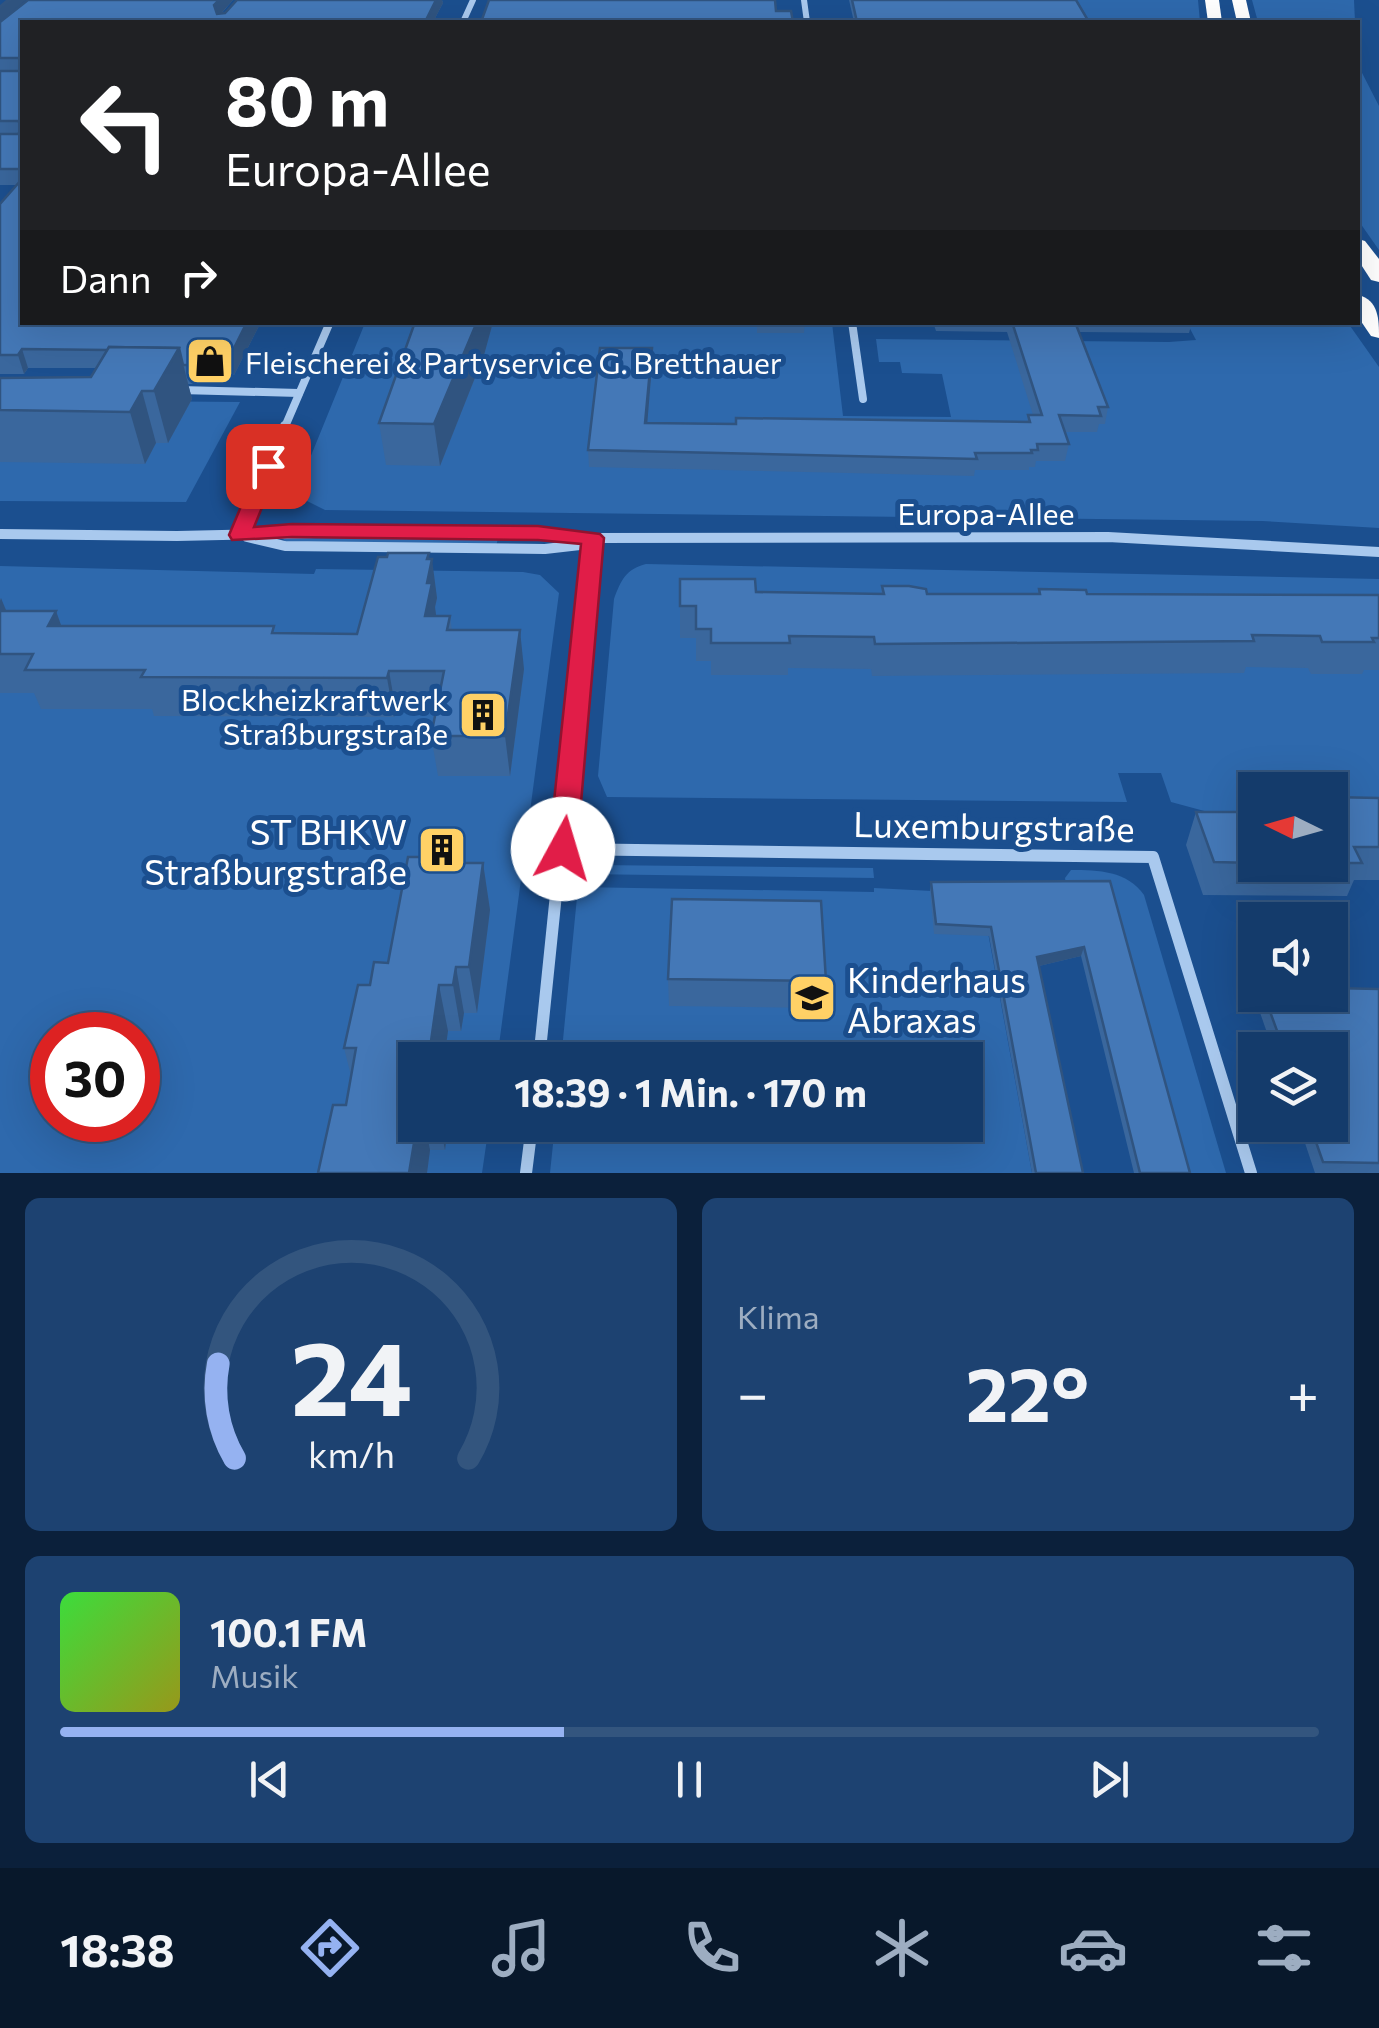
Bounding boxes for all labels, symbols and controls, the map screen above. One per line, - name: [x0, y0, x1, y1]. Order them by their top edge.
- text: 80 m: [225, 55, 389, 140]
- icon: left: [60, 60, 190, 190]
- text: Europa-Allee: [225, 140, 491, 195]
- icon: right: [171, 250, 226, 305]
- text: Dann: [60, 254, 151, 301]
- shop icon: Fleischerei & Partyservice G. Bretthauer: [184, 335, 236, 387]
- place label: Fleischerei & Partyservice G. Bretthauer: [245, 343, 782, 380]
- pin: [226, 424, 311, 509]
- icon: arrive: [241, 439, 296, 494]
- street label: Europa-Allee: [897, 494, 1075, 531]
- place label: Blockheizkraftwerk Straßburgstraße: [181, 680, 448, 751]
- building icon: Blockheizkraftwerk Straßburgstraße: [457, 689, 509, 741]
- north arrow: [1238, 772, 1348, 882]
- map controls: [1238, 772, 1348, 1142]
- position arrow: [511, 797, 615, 901]
- street label: Luxemburgstraße: [853, 801, 1135, 849]
- place label: ST BHKW Straßburgstraße: [144, 809, 407, 892]
- building icon: ST BHKW Straßburgstraße: [416, 824, 468, 876]
- button: sound: [1238, 902, 1348, 1012]
- place label: Kinderhaus Abraxas: [847, 957, 1026, 1040]
- school or university icon: Kinderhaus Abraxas: [786, 972, 838, 1024]
- speed limit sign: 30: [30, 1012, 160, 1142]
- button: layers: [1238, 1032, 1348, 1142]
- text: 18:39 · 1 Min. · 170 m: [514, 1068, 867, 1115]
- text: Klima: [737, 1296, 819, 1336]
- text: 24: [290, 1310, 412, 1437]
- text: 22°: [966, 1346, 1089, 1437]
- text: −: [737, 1358, 768, 1425]
- text: +: [1287, 1358, 1319, 1425]
- text: km/h: [308, 1432, 394, 1475]
- text: 100.1 FM: [210, 1608, 367, 1655]
- text: Musik: [210, 1655, 299, 1695]
- icon: previous: [242, 1752, 297, 1807]
- icon: pause: [662, 1752, 717, 1807]
- icon: next: [1082, 1752, 1137, 1807]
- icon: directions: [295, 1913, 365, 1983]
- icon: music: [486, 1913, 556, 1983]
- icon: phone: [677, 1913, 747, 1983]
- icon: climate: [867, 1913, 937, 1983]
- icon: car: [1058, 1913, 1128, 1983]
- icon: filters: [1249, 1913, 1319, 1983]
- text: 18:38: [60, 1921, 175, 1976]

